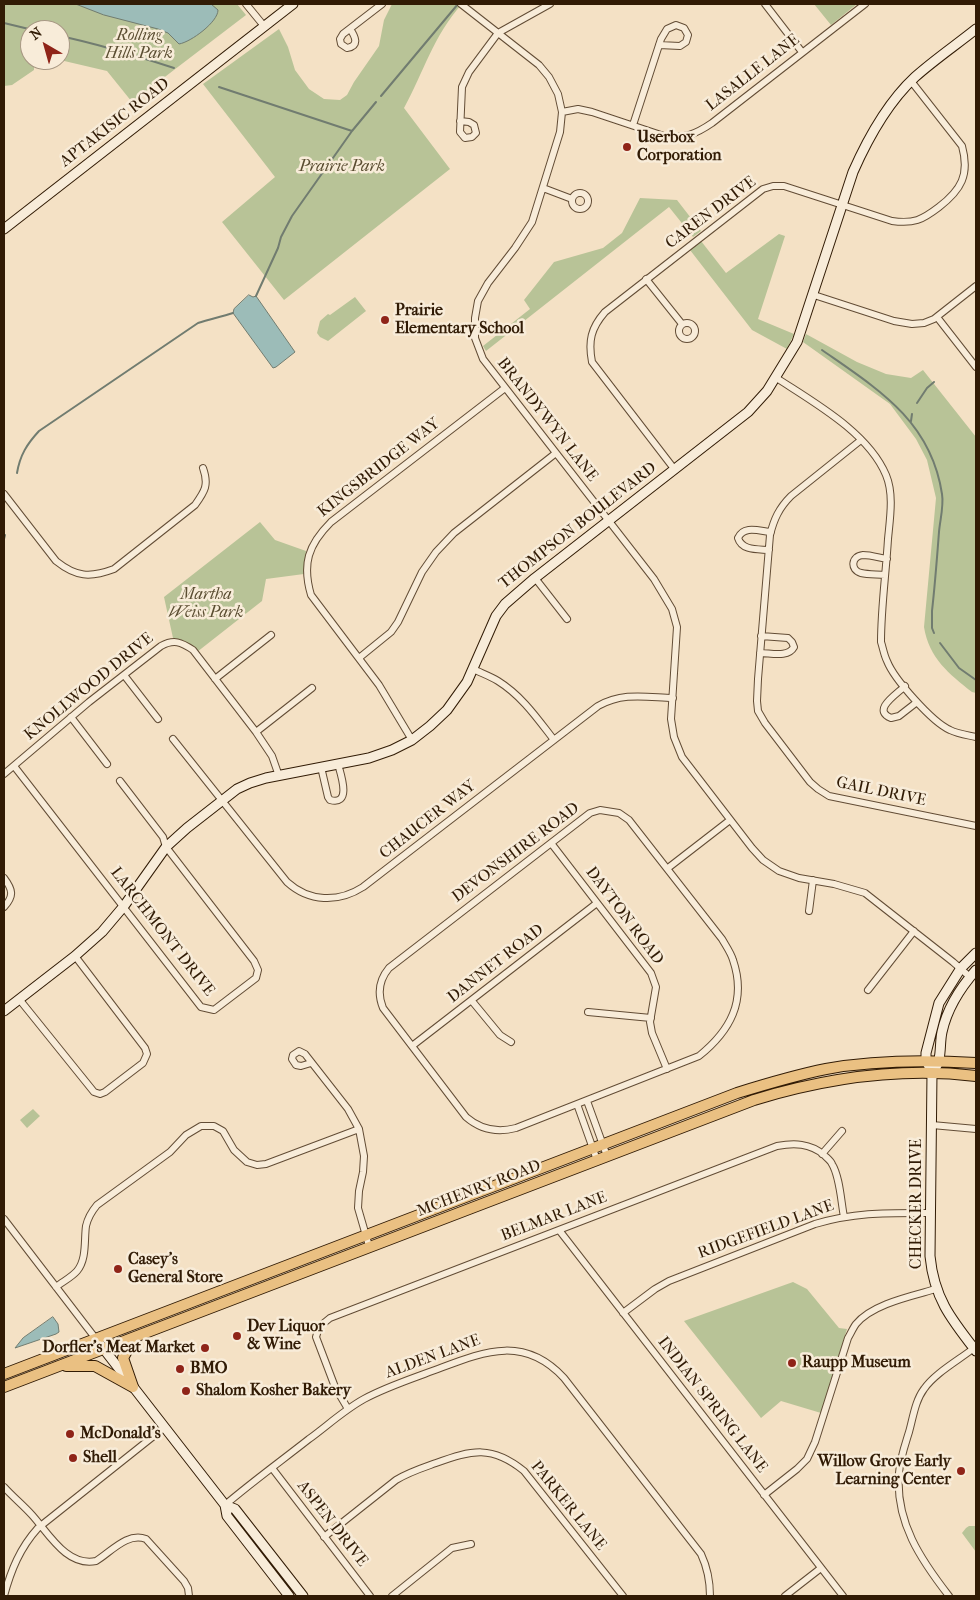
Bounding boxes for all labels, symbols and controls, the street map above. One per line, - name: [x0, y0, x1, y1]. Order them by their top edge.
- north arrow: [20, 20, 70, 70]
- text: N: [27, 24, 45, 44]
- park label: Rolling Hills Park: [105, 26, 173, 64]
- street label: LASALLE LANE: [702, 30, 804, 116]
- street label: APTAKISIC ROAD: [56, 74, 174, 172]
- place label: Userbox Corporation: [637, 128, 722, 166]
- marker: Userbox Corporation: [621, 141, 633, 153]
- park label: Prairie Park: [299, 157, 385, 177]
- street label: CAREN DRIVE: [662, 173, 760, 253]
- place label: Prairie Elementary School: [395, 301, 524, 339]
- marker: Prairie Elementary School: [379, 314, 391, 326]
- street label: BRANDYWYN LANE: [493, 354, 601, 486]
- street label: KINGSBRIDGE WAY: [314, 414, 444, 522]
- street label: THOMPSON BOULEVARD: [495, 458, 661, 594]
- park label: Martha Weiss Park: [169, 585, 243, 623]
- street label: KNOLLWOOD DRIVE: [21, 629, 157, 745]
- street label: GAIL DRIVE: [834, 773, 928, 811]
- street label: CHAUCER WAY: [376, 776, 480, 864]
- street label: DEVONSHIRE ROAD: [449, 799, 583, 907]
- street label: DAYTON ROAD: [581, 863, 667, 969]
- street label: LARCHMONT DRIVE: [106, 864, 218, 1000]
- street label: DANNET ROAD: [444, 921, 548, 1007]
- street label: CHECKER DRIVE: [907, 1139, 927, 1269]
- street label: MCHENRY ROAD: [414, 1157, 544, 1221]
- street label: BELMAR LANE: [498, 1188, 610, 1246]
- street label: RIDGEFIELD LANE: [695, 1196, 837, 1264]
- place label: Casey's General Store: [128, 1250, 223, 1288]
- marker: Casey's General Store: [112, 1263, 124, 1275]
- place label: Dev Liquor & Wine: [247, 1317, 325, 1355]
- marker: Dev Liquor & Wine: [231, 1330, 243, 1342]
- street label: ALDEN LANE: [383, 1331, 483, 1383]
- street label: INDIAN SPRING LANE: [653, 1333, 771, 1477]
- place label: Dorfler's Meat Market: [42, 1338, 195, 1358]
- marker: Dorfler's Meat Market: [199, 1342, 211, 1354]
- place label: Raupp Museum: [802, 1353, 911, 1373]
- marker: Raupp Museum: [786, 1357, 798, 1369]
- place label: BMO: [190, 1359, 228, 1379]
- marker: BMO: [174, 1363, 186, 1375]
- place label: Shalom Kosher Bakery: [196, 1381, 351, 1401]
- marker: Shalom Kosher Bakery: [180, 1385, 192, 1397]
- place label: McDonald's: [80, 1424, 161, 1444]
- marker: McDonald's: [64, 1428, 76, 1440]
- place label: Shell: [83, 1448, 117, 1468]
- marker: Shell: [67, 1452, 79, 1464]
- place label: Willow Grove Early Learning Center: [817, 1452, 951, 1490]
- street label: PARKER LANE: [526, 1457, 610, 1555]
- marker: Willow Grove Early Learning Center: [955, 1465, 967, 1477]
- street label: ASPEN DRIVE: [293, 1477, 371, 1571]

